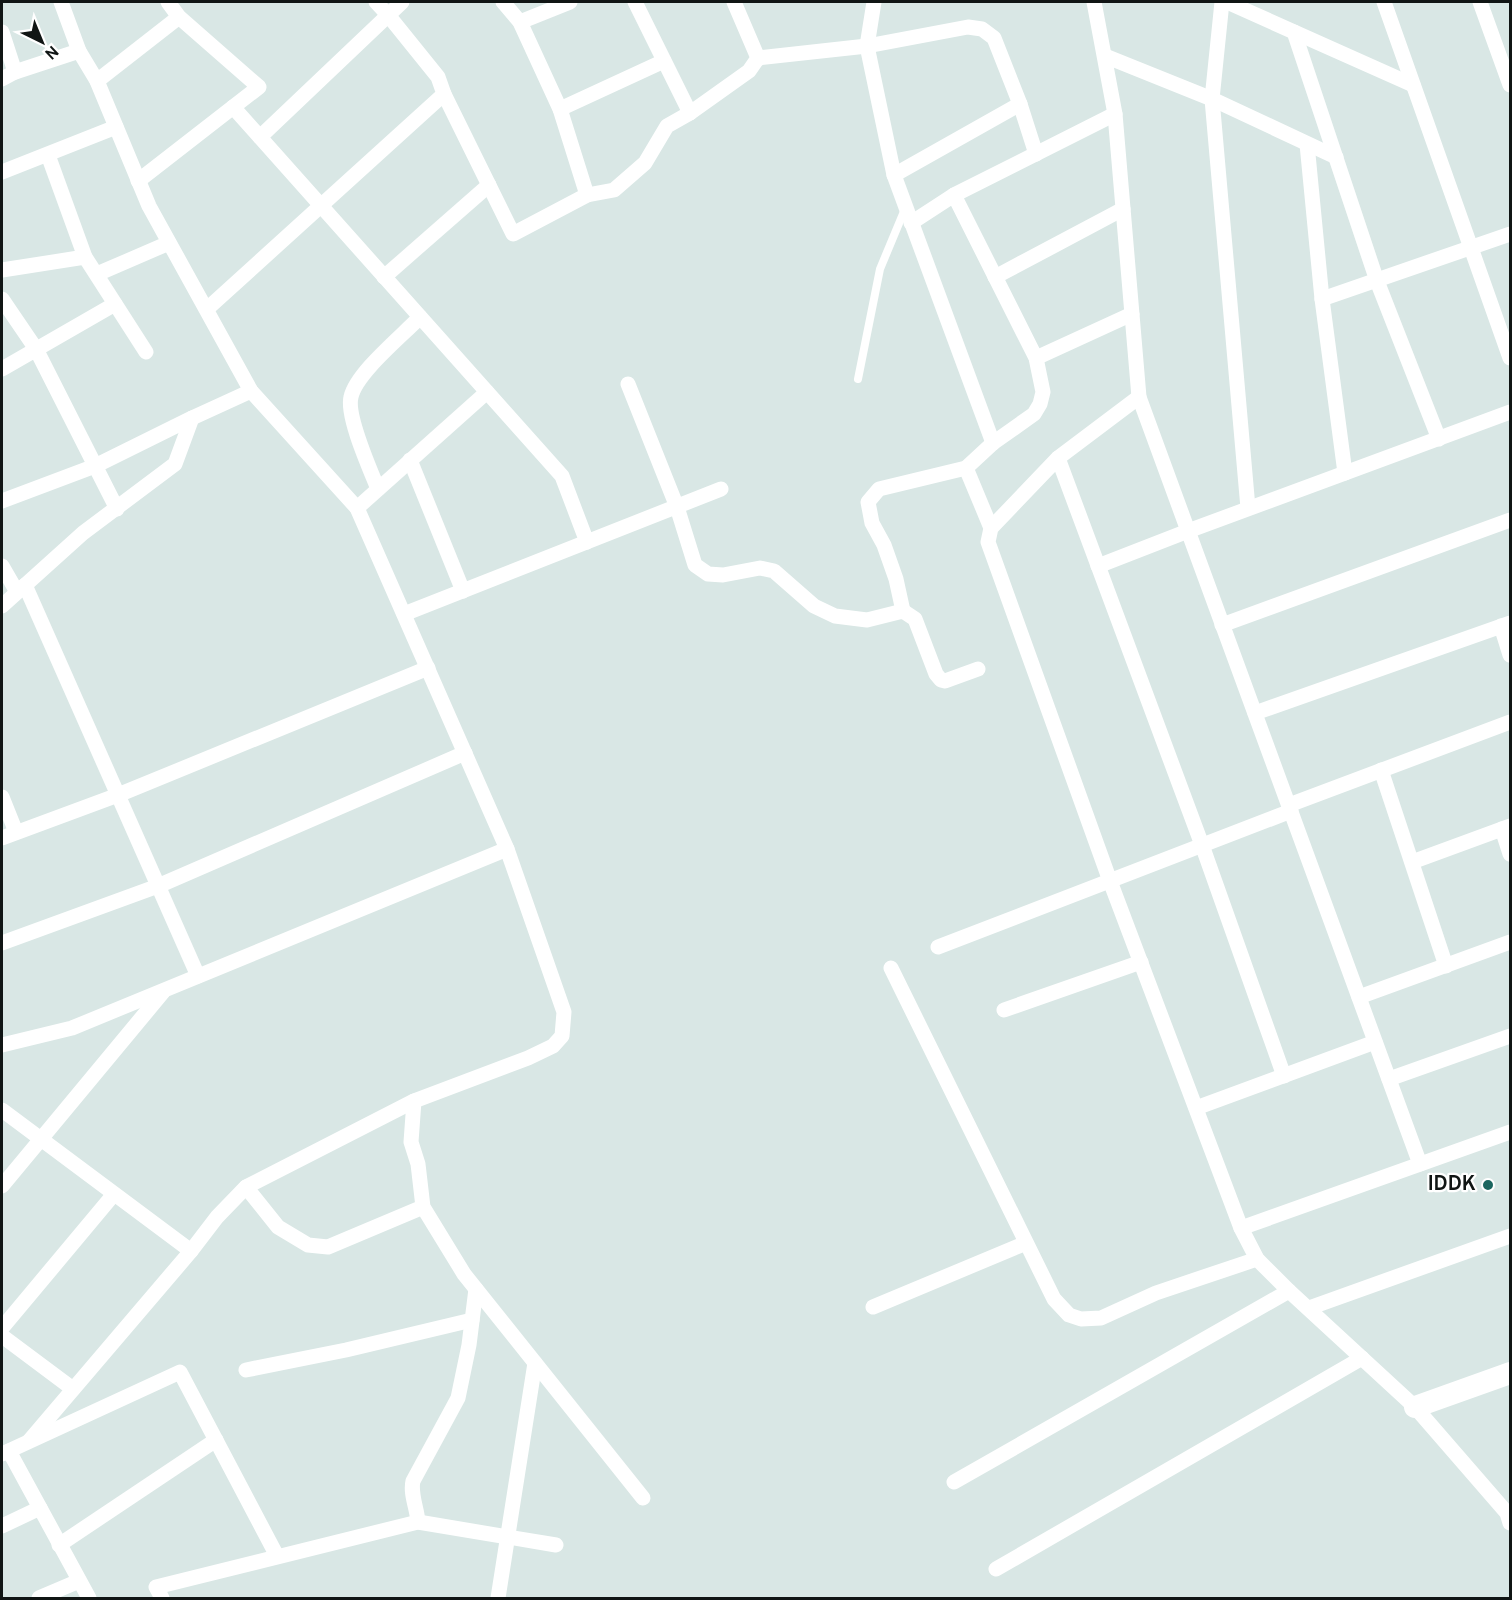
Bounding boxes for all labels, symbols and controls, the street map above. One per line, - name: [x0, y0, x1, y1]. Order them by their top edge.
- north arrow: [12, 12, 72, 72]
- text: N: [40, 40, 62, 63]
- place label: IDDK: [1428, 1172, 1476, 1198]
- marker: IDDK: [1481, 1178, 1495, 1192]

